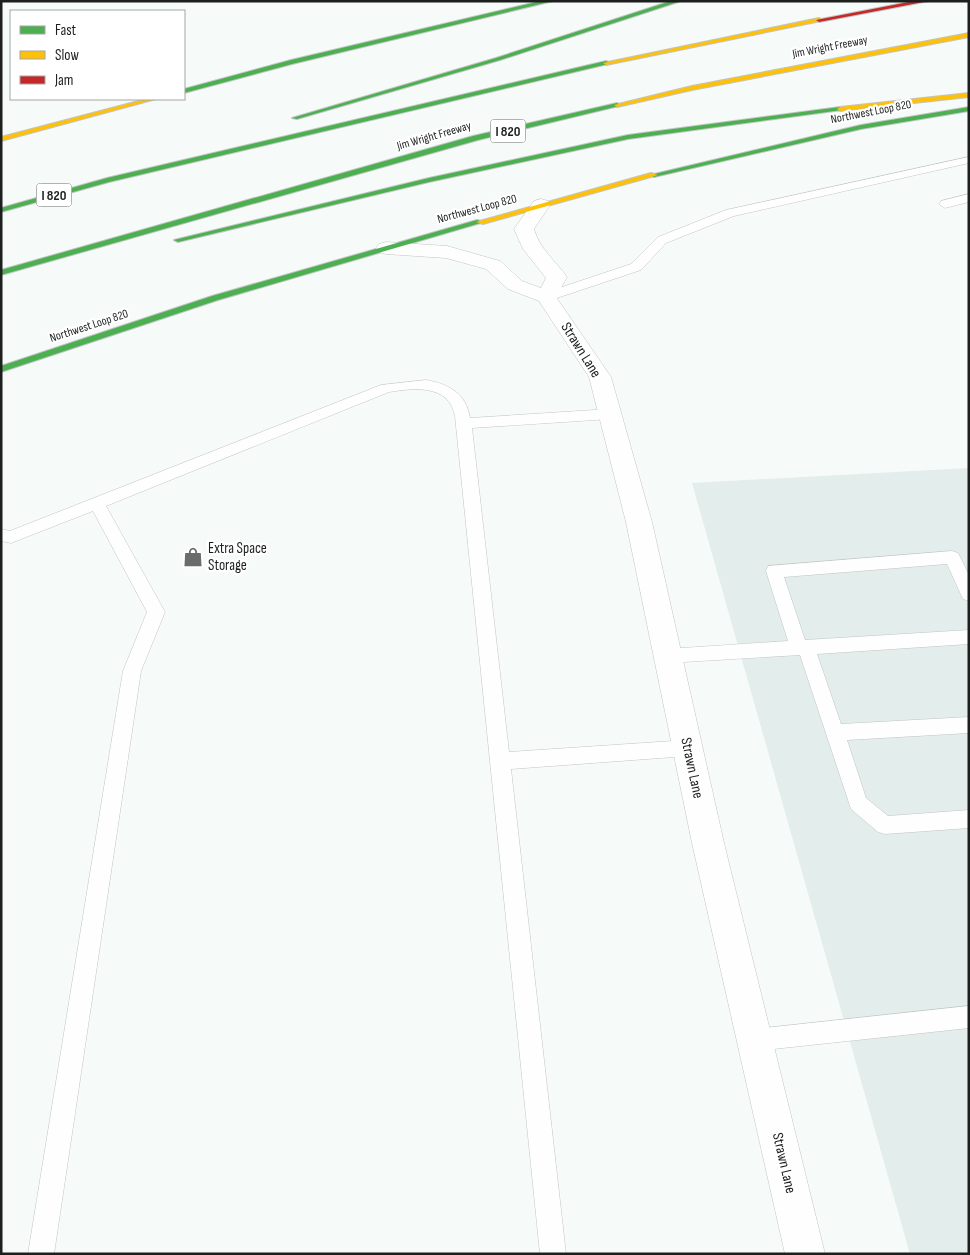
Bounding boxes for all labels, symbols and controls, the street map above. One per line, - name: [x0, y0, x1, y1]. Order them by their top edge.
- legend: [10, 10, 185, 100]
- text: Fast: [55, 21, 77, 40]
- street label: Jim Wright Freeway: [790, 32, 869, 62]
- text: Slow: [55, 46, 79, 65]
- text: Jam: [54, 71, 73, 90]
- street label: Northwest Loop 820: [829, 97, 913, 127]
- street label: Jim Wright Freeway: [394, 118, 473, 154]
- road number: I 820: [490, 120, 526, 142]
- road number: I 820: [36, 184, 72, 206]
- street label: Northwest Loop 820: [436, 191, 518, 227]
- street label: Northwest Loop 820: [48, 306, 130, 346]
- street label: Strawn Lane: [557, 319, 605, 381]
- place label: Extra Space Storage: [208, 539, 267, 575]
- shop icon: Extra Space Storage: [182, 546, 204, 568]
- street label: Strawn Lane: [676, 736, 708, 800]
- street label: Strawn Lane: [768, 1131, 800, 1195]

